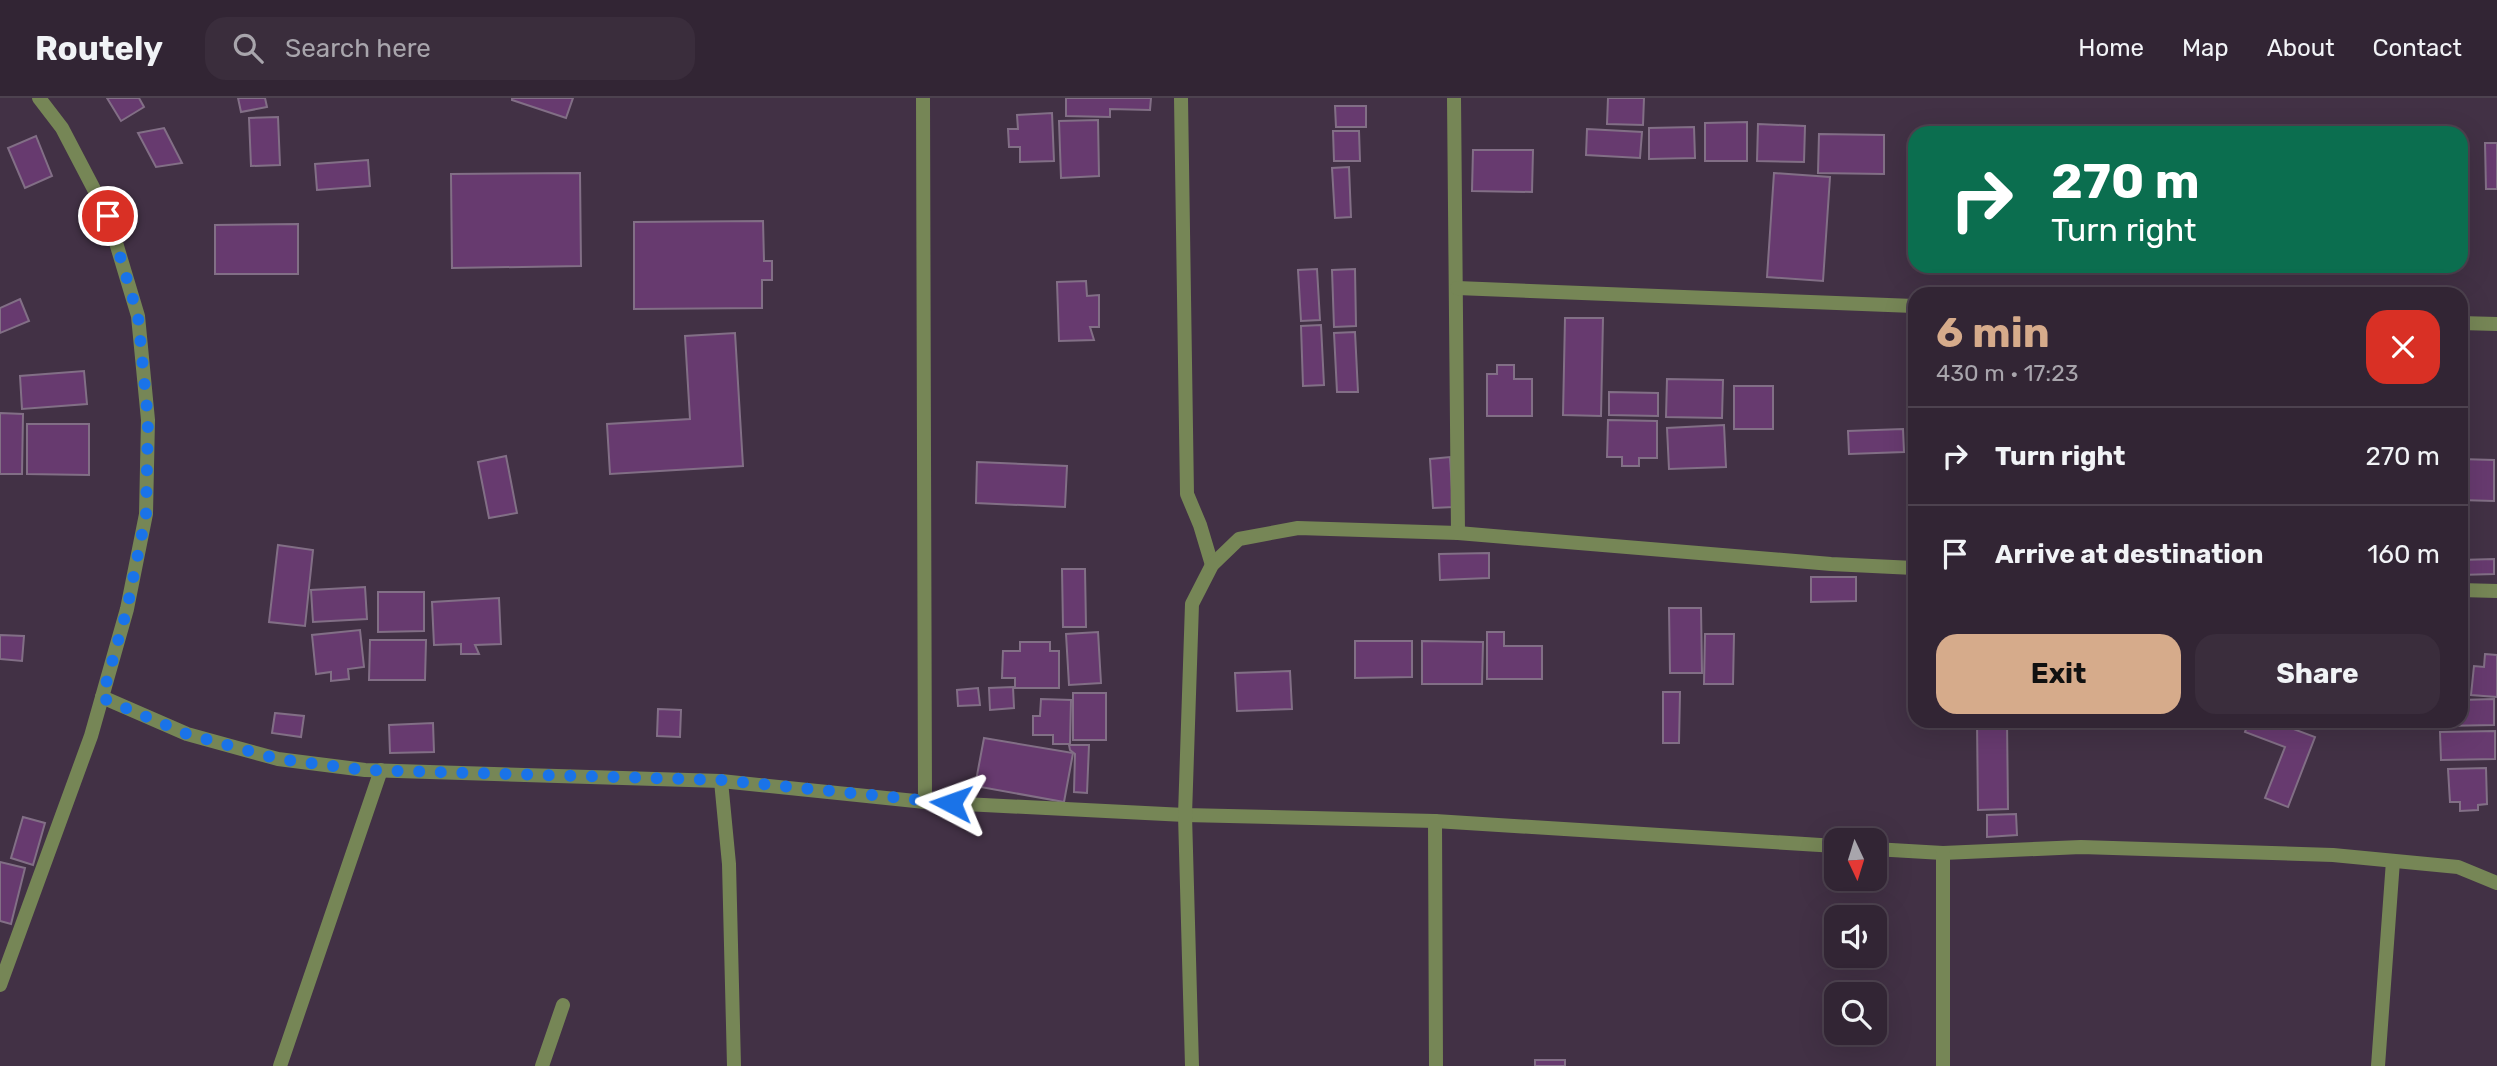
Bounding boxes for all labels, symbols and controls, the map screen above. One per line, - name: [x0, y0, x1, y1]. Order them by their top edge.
- search box: [205, 17, 695, 80]
- text: Routely: [35, 29, 163, 68]
- icon: search: [229, 29, 267, 67]
- text: Search here: [285, 33, 431, 64]
- text: Home: [2078, 34, 2144, 62]
- text: Map: [2182, 34, 2229, 62]
- text: About: [2267, 34, 2335, 62]
- text: Contact: [2373, 34, 2462, 62]
- text: 270 m: [2051, 152, 2200, 210]
- icon: right: [1936, 154, 2027, 245]
- pin: [78, 186, 138, 246]
- icon: arrive: [89, 197, 127, 235]
- text: Turn right: [2051, 211, 2196, 249]
- text: 6 min: [1936, 308, 2050, 358]
- button: close: [2366, 310, 2440, 384]
- text: 430 m · 17:23: [1936, 359, 2079, 387]
- icon: right: [1936, 437, 1974, 475]
- text: Turn right: [1995, 441, 2125, 472]
- text: 270 m: [2365, 441, 2440, 472]
- icon: arrive: [1936, 535, 1974, 573]
- text: Arrive at destination: [1995, 539, 2263, 570]
- text: 160 m: [2367, 539, 2440, 570]
- button: Exit: [1936, 634, 2181, 714]
- button: Share: [2195, 634, 2440, 714]
- position arrow: [914, 766, 988, 840]
- north arrow: [1824, 828, 1886, 891]
- map controls: [1824, 828, 1887, 1045]
- button: sound: [1824, 905, 1887, 968]
- button: search: [1824, 982, 1887, 1045]

